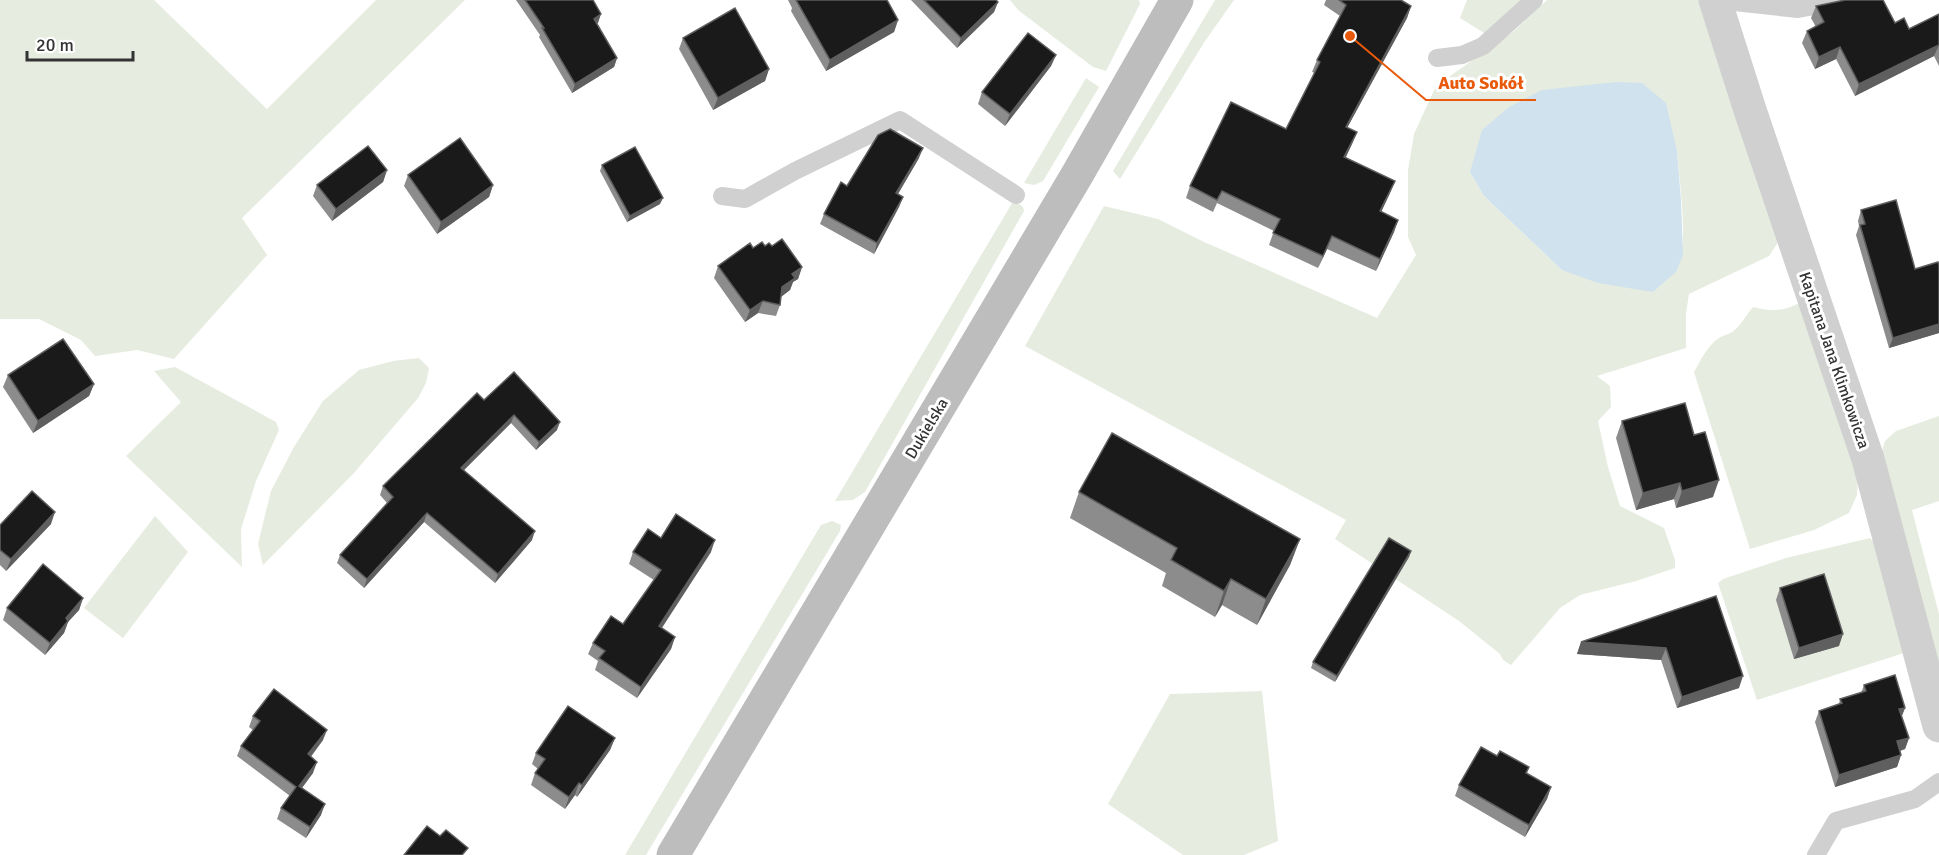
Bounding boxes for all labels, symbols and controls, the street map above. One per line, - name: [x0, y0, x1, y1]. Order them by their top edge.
- scale bar: [27, 24, 134, 62]
- text: 20 m: [36, 34, 74, 56]
- callout: Auto Sokół: [1426, 64, 1536, 100]
- text: Auto Sokół: [1438, 72, 1524, 94]
- street label: Kapitana Jana Klimkowicza: [1794, 269, 1874, 451]
- street label: Dukielska: [901, 395, 953, 462]

